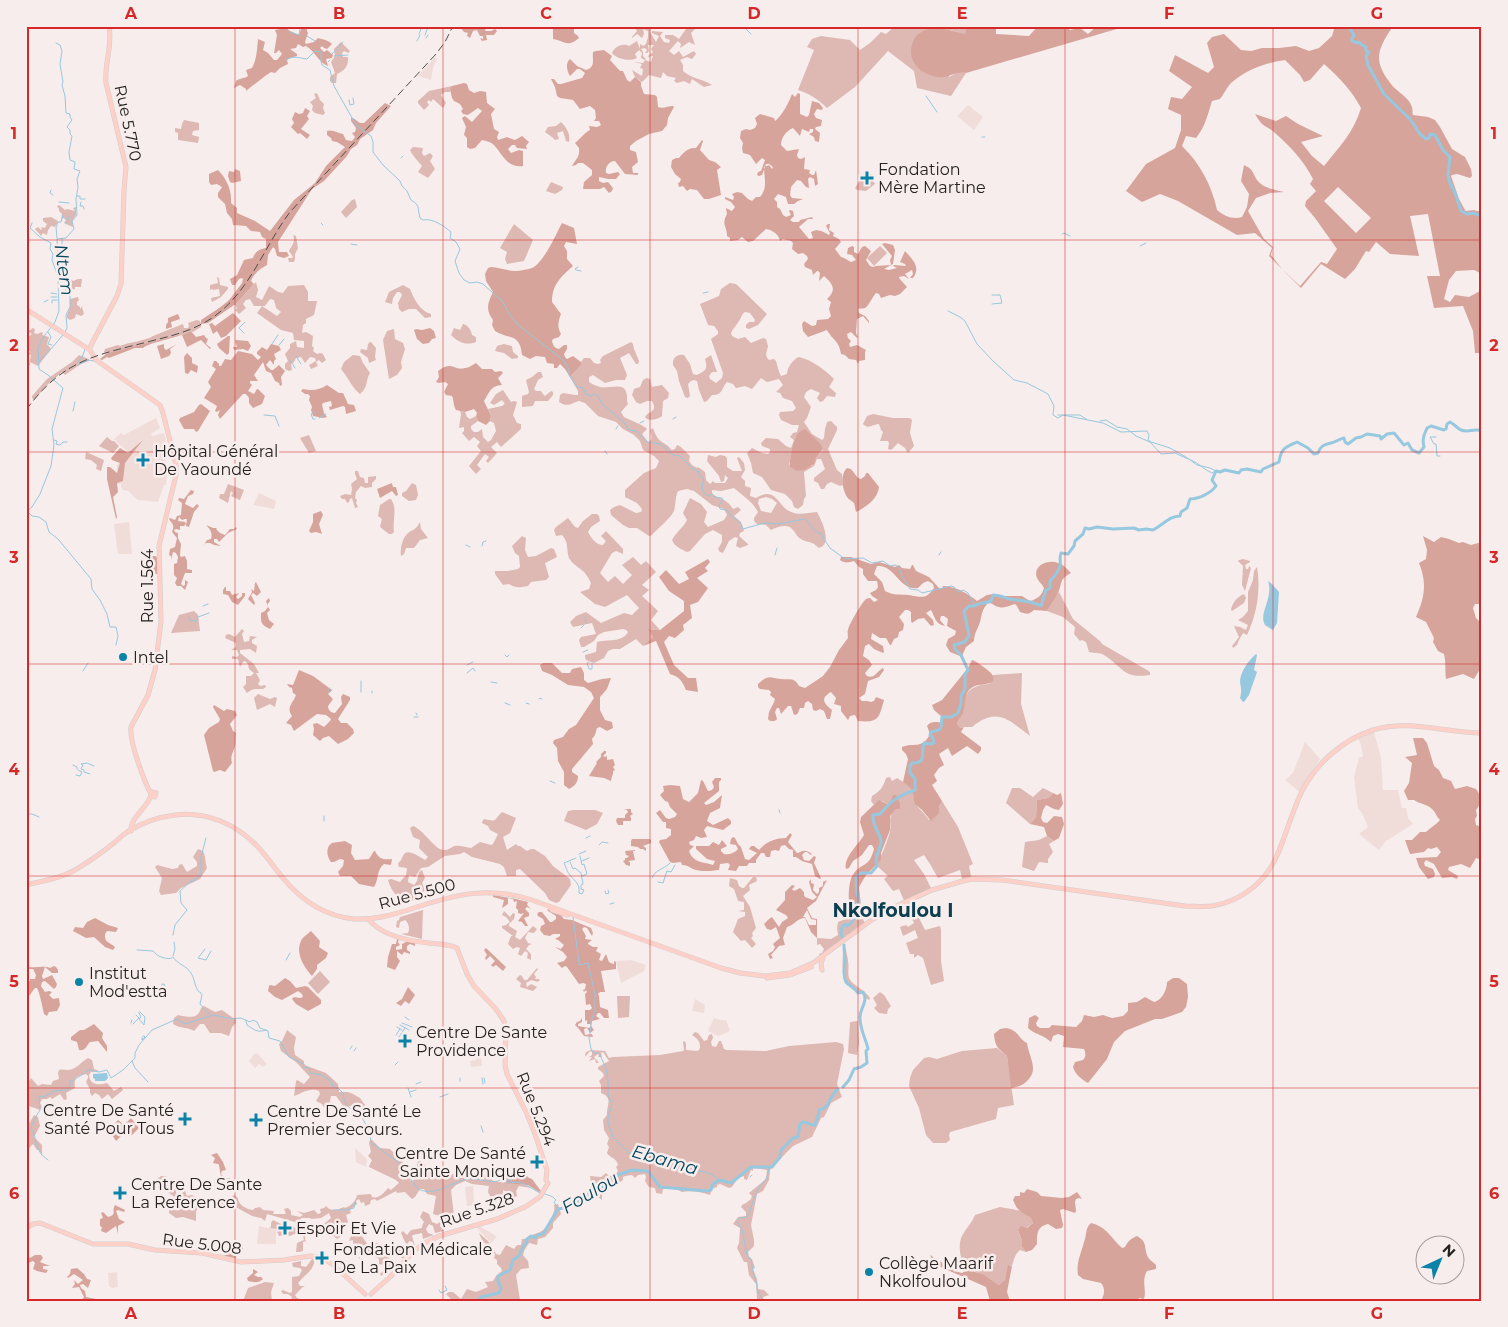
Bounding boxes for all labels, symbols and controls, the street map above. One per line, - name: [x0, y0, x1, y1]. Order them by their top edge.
- text: A: [124, 4, 138, 23]
- text: B: [333, 4, 345, 23]
- text: C: [540, 4, 552, 23]
- text: D: [747, 4, 761, 23]
- text: E: [957, 4, 967, 23]
- text: F: [1164, 4, 1174, 23]
- text: G: [1371, 4, 1383, 23]
- street label: Rue 5.770: [111, 83, 145, 163]
- text: 1: [11, 124, 17, 143]
- text: 1: [1491, 124, 1497, 143]
- place label: Fondation Mère Martine: [878, 160, 986, 197]
- marker: Fondation Mère Martine: [860, 171, 874, 185]
- water label: Ntem: [50, 243, 78, 297]
- text: 2: [9, 336, 19, 355]
- text: 2: [1489, 336, 1499, 355]
- place label: Hôpital Général De Yaoundé: [154, 442, 278, 479]
- marker: Hôpital Général De Yaoundé: [136, 453, 150, 467]
- text: 3: [8, 548, 19, 567]
- street label: Rue 1.564: [138, 548, 157, 623]
- text: 3: [1488, 548, 1499, 567]
- place label: Intel: [133, 648, 169, 667]
- marker: Intel: [117, 651, 129, 663]
- text: 4: [8, 760, 20, 779]
- text: 4: [1488, 760, 1500, 779]
- street label: Rue 5.500: [376, 875, 458, 913]
- district label: Nkolfoulou I: [832, 899, 954, 922]
- place label: Institut Mod'estta: [89, 964, 168, 1001]
- text: 5: [9, 972, 19, 991]
- text: 5: [1489, 972, 1499, 991]
- marker: Institut Mod'estta: [73, 976, 85, 988]
- place label: Centre De Sante Providence: [416, 1023, 547, 1060]
- marker: Centre De Sante Providence: [398, 1034, 412, 1048]
- street label: Rue 5.294: [513, 1069, 560, 1149]
- place label: Centre De Santé Santé Pour Tous: [43, 1101, 174, 1138]
- place label: Centre De Santé Le Premier Secours.: [267, 1102, 421, 1139]
- marker: Centre De Santé Santé Pour Tous: [178, 1112, 192, 1126]
- marker: Centre De Santé Le Premier Secours.: [249, 1113, 263, 1127]
- water label: Ebama: [629, 1140, 701, 1180]
- place label: Centre De Santé Sainte Monique: [395, 1144, 526, 1181]
- marker: Centre De Santé Sainte Monique: [530, 1155, 544, 1169]
- water label: Foulou: [557, 1167, 623, 1219]
- place label: Centre De Sante La Reference: [131, 1175, 262, 1212]
- text: 6: [9, 1184, 19, 1203]
- text: 6: [1489, 1184, 1499, 1203]
- marker: Centre De Sante La Reference: [113, 1186, 127, 1200]
- street label: Rue 5.328: [437, 1188, 517, 1232]
- place label: Espoir Et Vie: [296, 1219, 396, 1238]
- marker: Espoir Et Vie: [278, 1221, 292, 1235]
- street label: Rue 5.008: [161, 1230, 243, 1258]
- north arrow: [1416, 1234, 1466, 1284]
- place label: Fondation Médicale De La Paix: [333, 1240, 492, 1277]
- text: N: [1439, 1240, 1459, 1261]
- marker: Fondation Médicale De La Paix: [315, 1251, 329, 1265]
- place label: Collège Maarif Nkolfoulou: [879, 1254, 994, 1291]
- marker: Collège Maarif Nkolfoulou: [863, 1266, 875, 1278]
- text: A: [124, 1304, 138, 1323]
- text: B: [333, 1304, 345, 1323]
- text: C: [540, 1304, 552, 1323]
- text: D: [747, 1304, 761, 1323]
- text: E: [957, 1304, 967, 1323]
- text: F: [1164, 1304, 1174, 1323]
- text: G: [1371, 1304, 1383, 1323]

